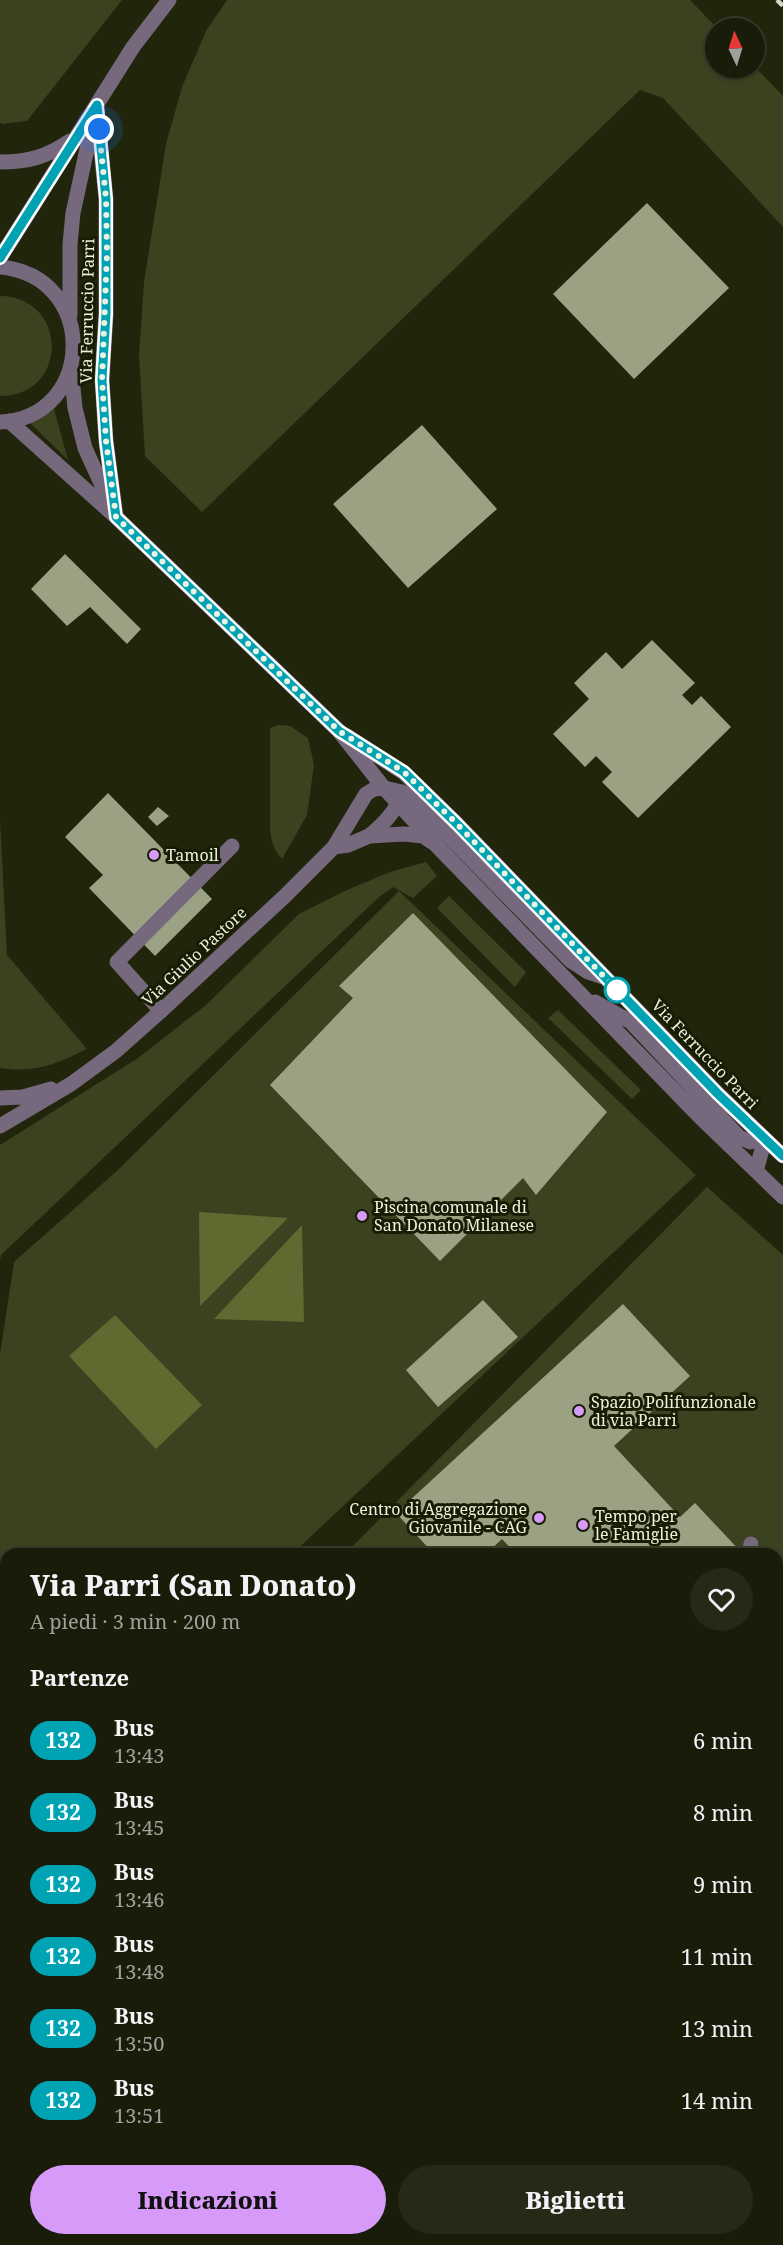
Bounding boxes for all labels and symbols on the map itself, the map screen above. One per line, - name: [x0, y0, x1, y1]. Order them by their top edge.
- north arrow: [705, 18, 765, 78]
- your location: [84, 114, 114, 144]
- street label: Via Ferruccio Parri: [75, 238, 99, 384]
- place label: Tamoil: [166, 844, 219, 866]
- marker: Tamoil: [147, 848, 161, 862]
- street label: Via Giulio Pastore: [137, 902, 251, 1010]
- unlabelled marker: [604, 977, 630, 1003]
- street label: Via Ferruccio Parri: [647, 994, 763, 1114]
- place label: Piscina comunale di San Donato Milanese: [374, 1196, 534, 1236]
- marker: Piscina comunale di San Donato Milanese: [355, 1209, 369, 1223]
- place label: Spazio Polifunzionale di via Parri: [591, 1391, 756, 1431]
- marker: Spazio Polifunzionale di via Parri: [572, 1404, 586, 1418]
- place label: Centro di Aggregazione Giovanile - CAG: [349, 1498, 528, 1538]
- place label: Tempo per le Famiglie: [595, 1505, 678, 1545]
- marker: Centro di Aggregazione Giovanile - CAG: [532, 1511, 546, 1525]
- marker: Tempo per le Famiglie: [576, 1518, 590, 1532]

